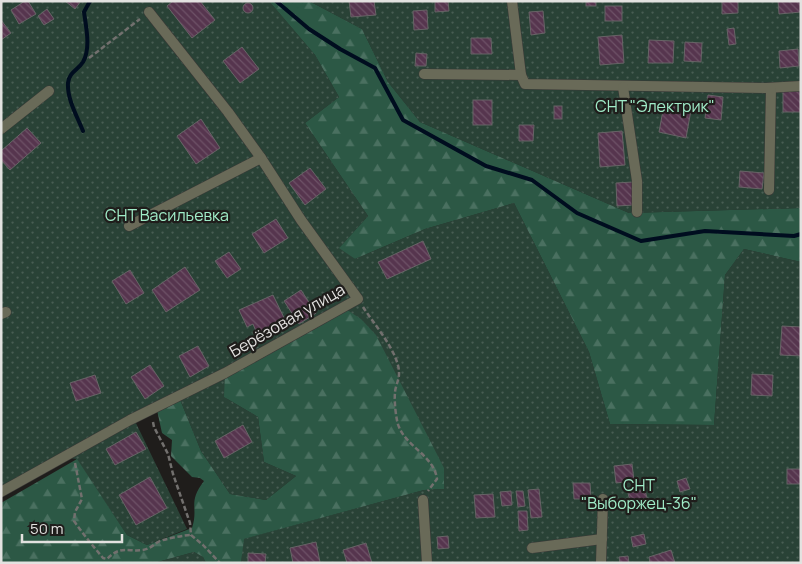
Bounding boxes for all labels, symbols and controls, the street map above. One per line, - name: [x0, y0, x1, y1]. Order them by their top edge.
- park label: СНТ "Электрик": [595, 95, 715, 117]
- park label: СНТ Васильевка: [105, 204, 229, 226]
- street label: Берёзовая улица: [225, 278, 349, 362]
- park label: СНТ "Выборжец-36": [581, 474, 697, 514]
- scale bar: [22, 512, 122, 544]
- text: 50 m: [30, 518, 64, 539]

